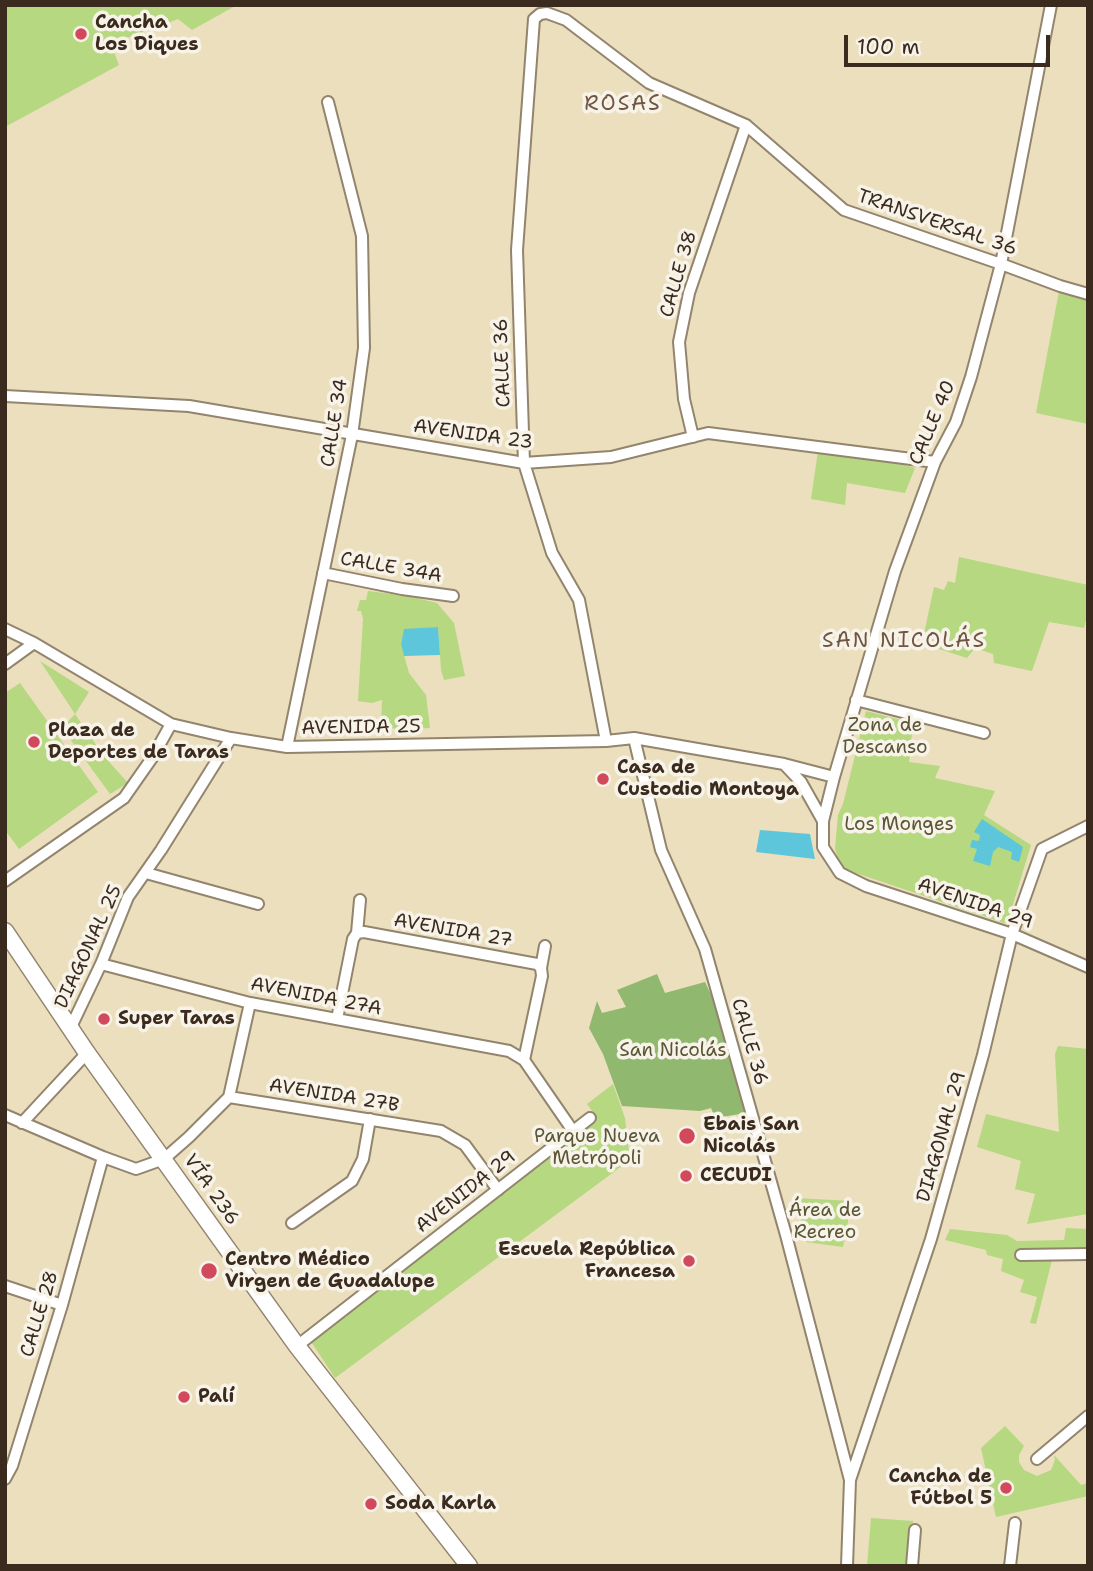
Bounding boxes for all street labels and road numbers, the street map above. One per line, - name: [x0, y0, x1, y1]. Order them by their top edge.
- street label: TRANSVERSAL 36: [854, 185, 1020, 261]
- street label: CALLE 38: [656, 228, 702, 320]
- street label: CALLE 36: [490, 318, 516, 408]
- street label: CALLE 34: [317, 377, 353, 469]
- street label: CALLE 40: [905, 377, 961, 469]
- street label: AVENIDA 23: [412, 415, 534, 455]
- street label: CALLE 34A: [338, 548, 444, 588]
- street label: AVENIDA 25: [301, 716, 421, 740]
- street label: AVENIDA 29: [914, 874, 1036, 934]
- street label: DIAGONAL 25: [50, 882, 128, 1012]
- street label: AVENIDA 27: [392, 909, 514, 953]
- street label: AVENIDA 27A: [248, 973, 384, 1021]
- street label: CALLE 36: [726, 996, 772, 1088]
- street label: DIAGONAL 29: [912, 1069, 972, 1205]
- street label: AVENIDA 27B: [267, 1074, 401, 1118]
- street label: AVENIDA 29: [412, 1146, 520, 1238]
- street label: VÍA 236: [178, 1150, 244, 1230]
- street label: CALLE 28: [16, 1268, 64, 1360]

